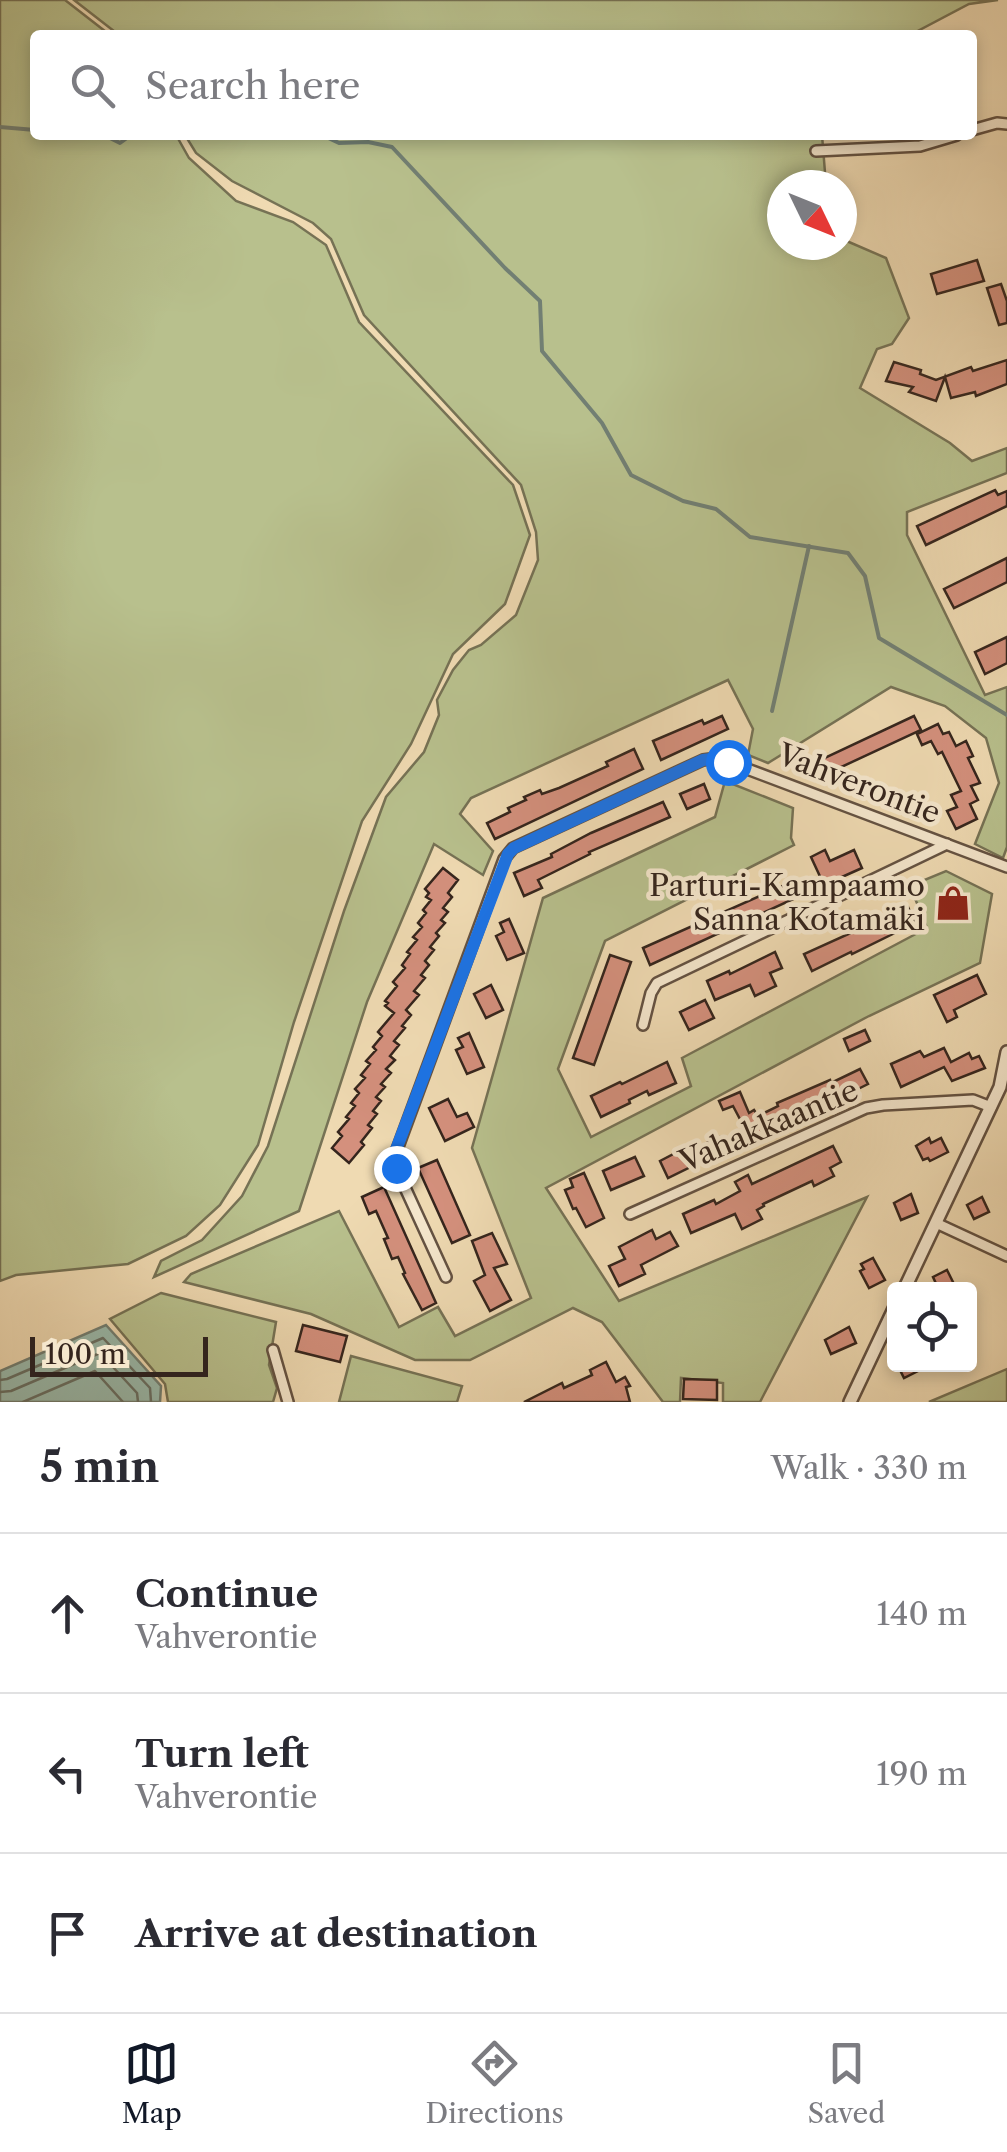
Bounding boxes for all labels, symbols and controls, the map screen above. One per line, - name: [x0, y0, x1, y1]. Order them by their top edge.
- search box: [30, 30, 977, 140]
- icon: search: [65, 58, 120, 113]
- text: Search here: [145, 62, 360, 109]
- north arrow: [767, 170, 857, 260]
- street label: Vahverontie: [772, 735, 946, 831]
- route start: [706, 740, 752, 786]
- place label: Parturi-Kampaamo Sanna Kotamäki: [649, 867, 925, 938]
- shop icon: Parturi-Kampaamo Sanna Kotamäki: [934, 884, 972, 922]
- street label: Vahakkaantie: [673, 1071, 864, 1180]
- route end: [374, 1146, 420, 1192]
- map controls: [887, 1282, 977, 1372]
- button: locate: [887, 1282, 977, 1372]
- scale bar: [30, 1332, 208, 1376]
- text: 100 m: [45, 1337, 126, 1371]
- text: 5 min: [40, 1441, 159, 1493]
- text: Walk · 330 m: [771, 1448, 967, 1487]
- text: Continue: [135, 1570, 318, 1617]
- icon: ahead: [40, 1586, 95, 1641]
- text: 140 m: [876, 1594, 967, 1633]
- text: Vahverontie: [135, 1617, 317, 1656]
- text: Turn left: [135, 1730, 309, 1777]
- icon: left: [40, 1746, 95, 1801]
- text: 190 m: [876, 1754, 967, 1793]
- text: Vahverontie: [135, 1777, 317, 1816]
- icon: arrive: [40, 1906, 95, 1961]
- text: Arrive at destination: [135, 1910, 538, 1957]
- tab: Map: [122, 2036, 182, 2130]
- tab: Directions: [425, 2036, 564, 2130]
- tab: Saved: [807, 2036, 885, 2130]

